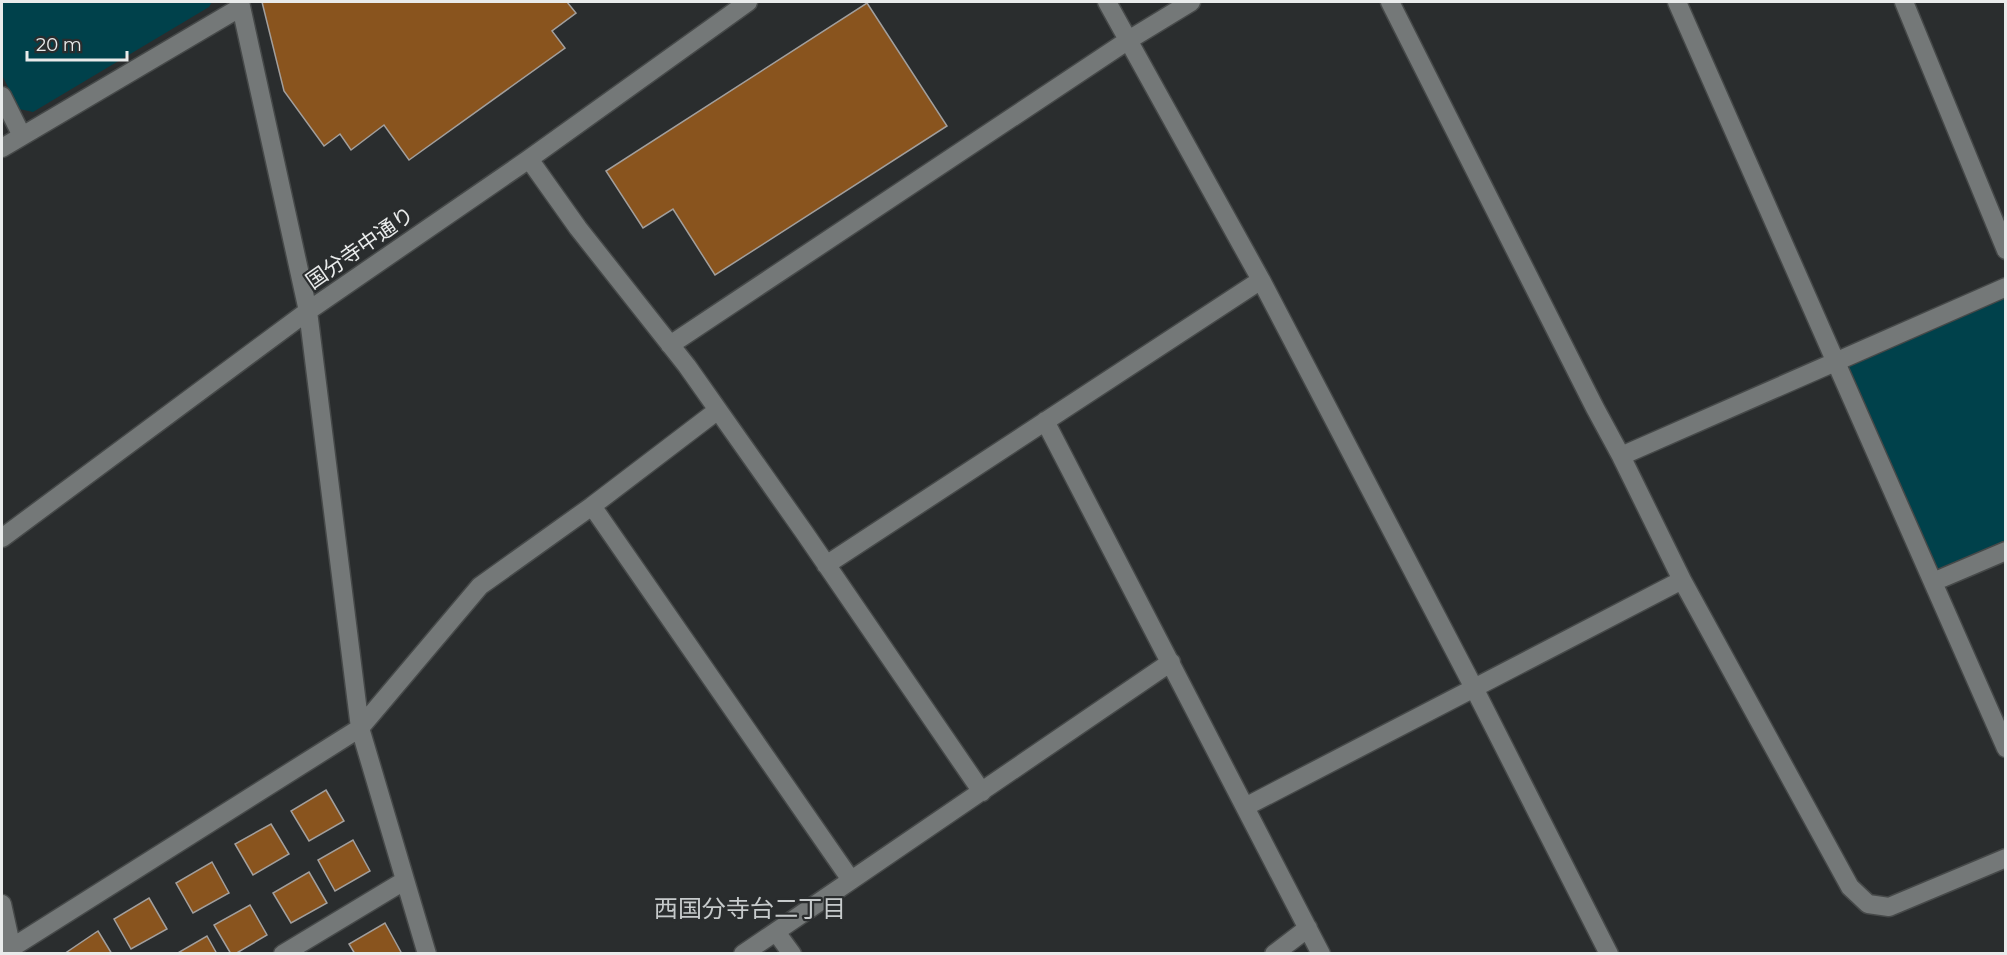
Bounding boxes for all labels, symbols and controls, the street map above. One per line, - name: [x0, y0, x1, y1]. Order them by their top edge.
- scale bar: [27, 24, 128, 62]
- text: 20 m: [36, 34, 82, 56]
- street label: 国分寺中通り: [301, 201, 418, 294]
- district label: 西国分寺台二丁目: [654, 894, 846, 923]

